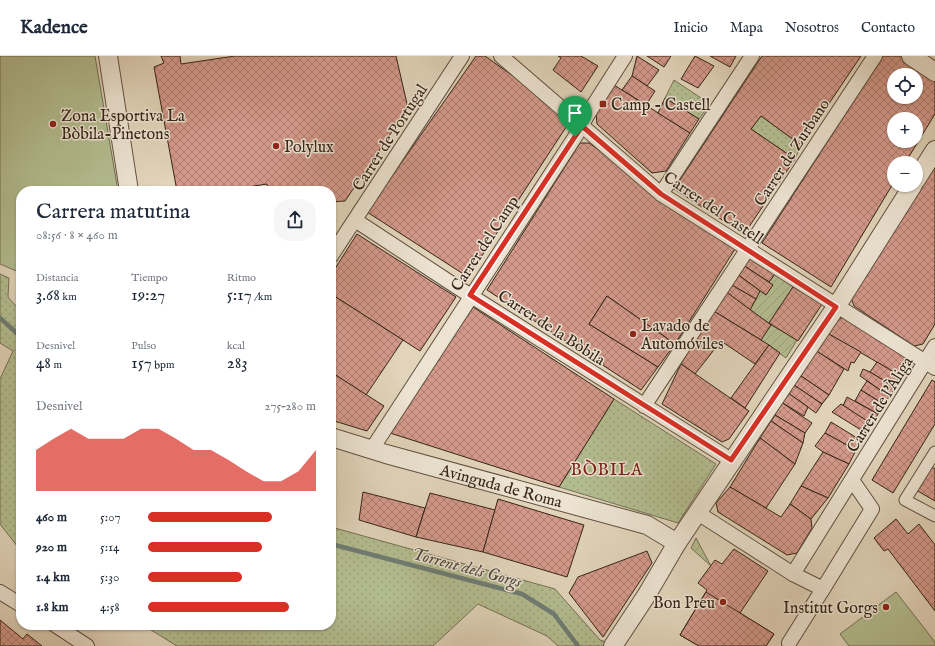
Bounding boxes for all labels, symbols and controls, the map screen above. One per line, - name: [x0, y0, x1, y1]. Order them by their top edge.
- text: Kadence: [20, 16, 88, 40]
- text: Inicio: [673, 19, 708, 37]
- text: Mapa: [730, 19, 763, 37]
- text: Nosotros: [785, 19, 839, 37]
- text: Contacto: [861, 19, 915, 37]
- map controls: [887, 68, 923, 192]
- button: locate: [887, 68, 923, 104]
- street label: Carrer de Portugal: [349, 80, 433, 195]
- street label: Carrer de Zurbano: [750, 95, 835, 211]
- pin: [558, 96, 592, 137]
- place label: Camp - Castell: [611, 96, 711, 116]
- marker: Camp - Castell: [598, 99, 608, 109]
- icon: arrive: [564, 102, 586, 124]
- place label: Zona Esportiva La Bòbila-Pinetons: [61, 107, 185, 145]
- button: +: [887, 112, 923, 148]
- marker: Zona Esportiva La Bòbila-Pinetons: [48, 119, 58, 129]
- place label: Polylux: [284, 138, 334, 158]
- marker: Polylux: [271, 141, 281, 151]
- button: −: [887, 156, 923, 192]
- street label: Carrer del Castell: [659, 168, 767, 250]
- street label: Carrer del Camp: [447, 192, 524, 296]
- text: Carrera matutina: [36, 198, 190, 226]
- button: share: [274, 199, 316, 241]
- text: 08:56 · 8 × 460 m: [36, 227, 118, 244]
- text: Distancia: [36, 271, 78, 285]
- text: Tiempo: [131, 271, 168, 285]
- text: Ritmo: [227, 271, 256, 285]
- text: 3.68: [36, 285, 60, 306]
- text: 19:27: [131, 285, 165, 306]
- text: 5:17: [227, 285, 252, 306]
- street label: Carrer de la Bòbila: [493, 286, 609, 371]
- text: km: [60, 290, 77, 304]
- text: /km: [252, 290, 272, 304]
- place label: Lavado de Automóviles: [640, 317, 724, 355]
- marker: Lavado de Automóviles: [628, 329, 638, 339]
- text: Desnivel: [36, 339, 75, 353]
- text: Pulso: [131, 339, 156, 353]
- text: kcal: [227, 339, 245, 353]
- street label: Carrer de l'Àliga: [842, 352, 918, 457]
- text: 48: [36, 353, 51, 374]
- text: 157: [131, 353, 152, 374]
- text: 283: [227, 353, 248, 374]
- text: m: [51, 358, 62, 372]
- text: bpm: [152, 358, 175, 372]
- text: Desnivel: [36, 398, 83, 415]
- text: 275–280 m: [264, 398, 316, 415]
- district label: BÒBILA: [570, 459, 644, 481]
- street label: Avinguda de Roma: [436, 461, 564, 513]
- text: 460 m: [36, 509, 67, 526]
- text: 5:07: [100, 509, 121, 526]
- text: 920 m: [36, 539, 67, 556]
- text: 5:14: [100, 539, 119, 556]
- water label: Torrent dels Gorgs: [409, 544, 524, 593]
- text: 1.4 km: [36, 569, 70, 586]
- text: 5:30: [100, 569, 119, 586]
- place label: Bon Preu: [653, 594, 715, 614]
- marker: Bon Preu: [718, 597, 728, 607]
- text: 1.8 km: [36, 599, 69, 616]
- text: 4:58: [100, 599, 120, 616]
- place label: Institut Gorgs: [783, 599, 878, 619]
- marker: Institut Gorgs: [881, 602, 891, 612]

